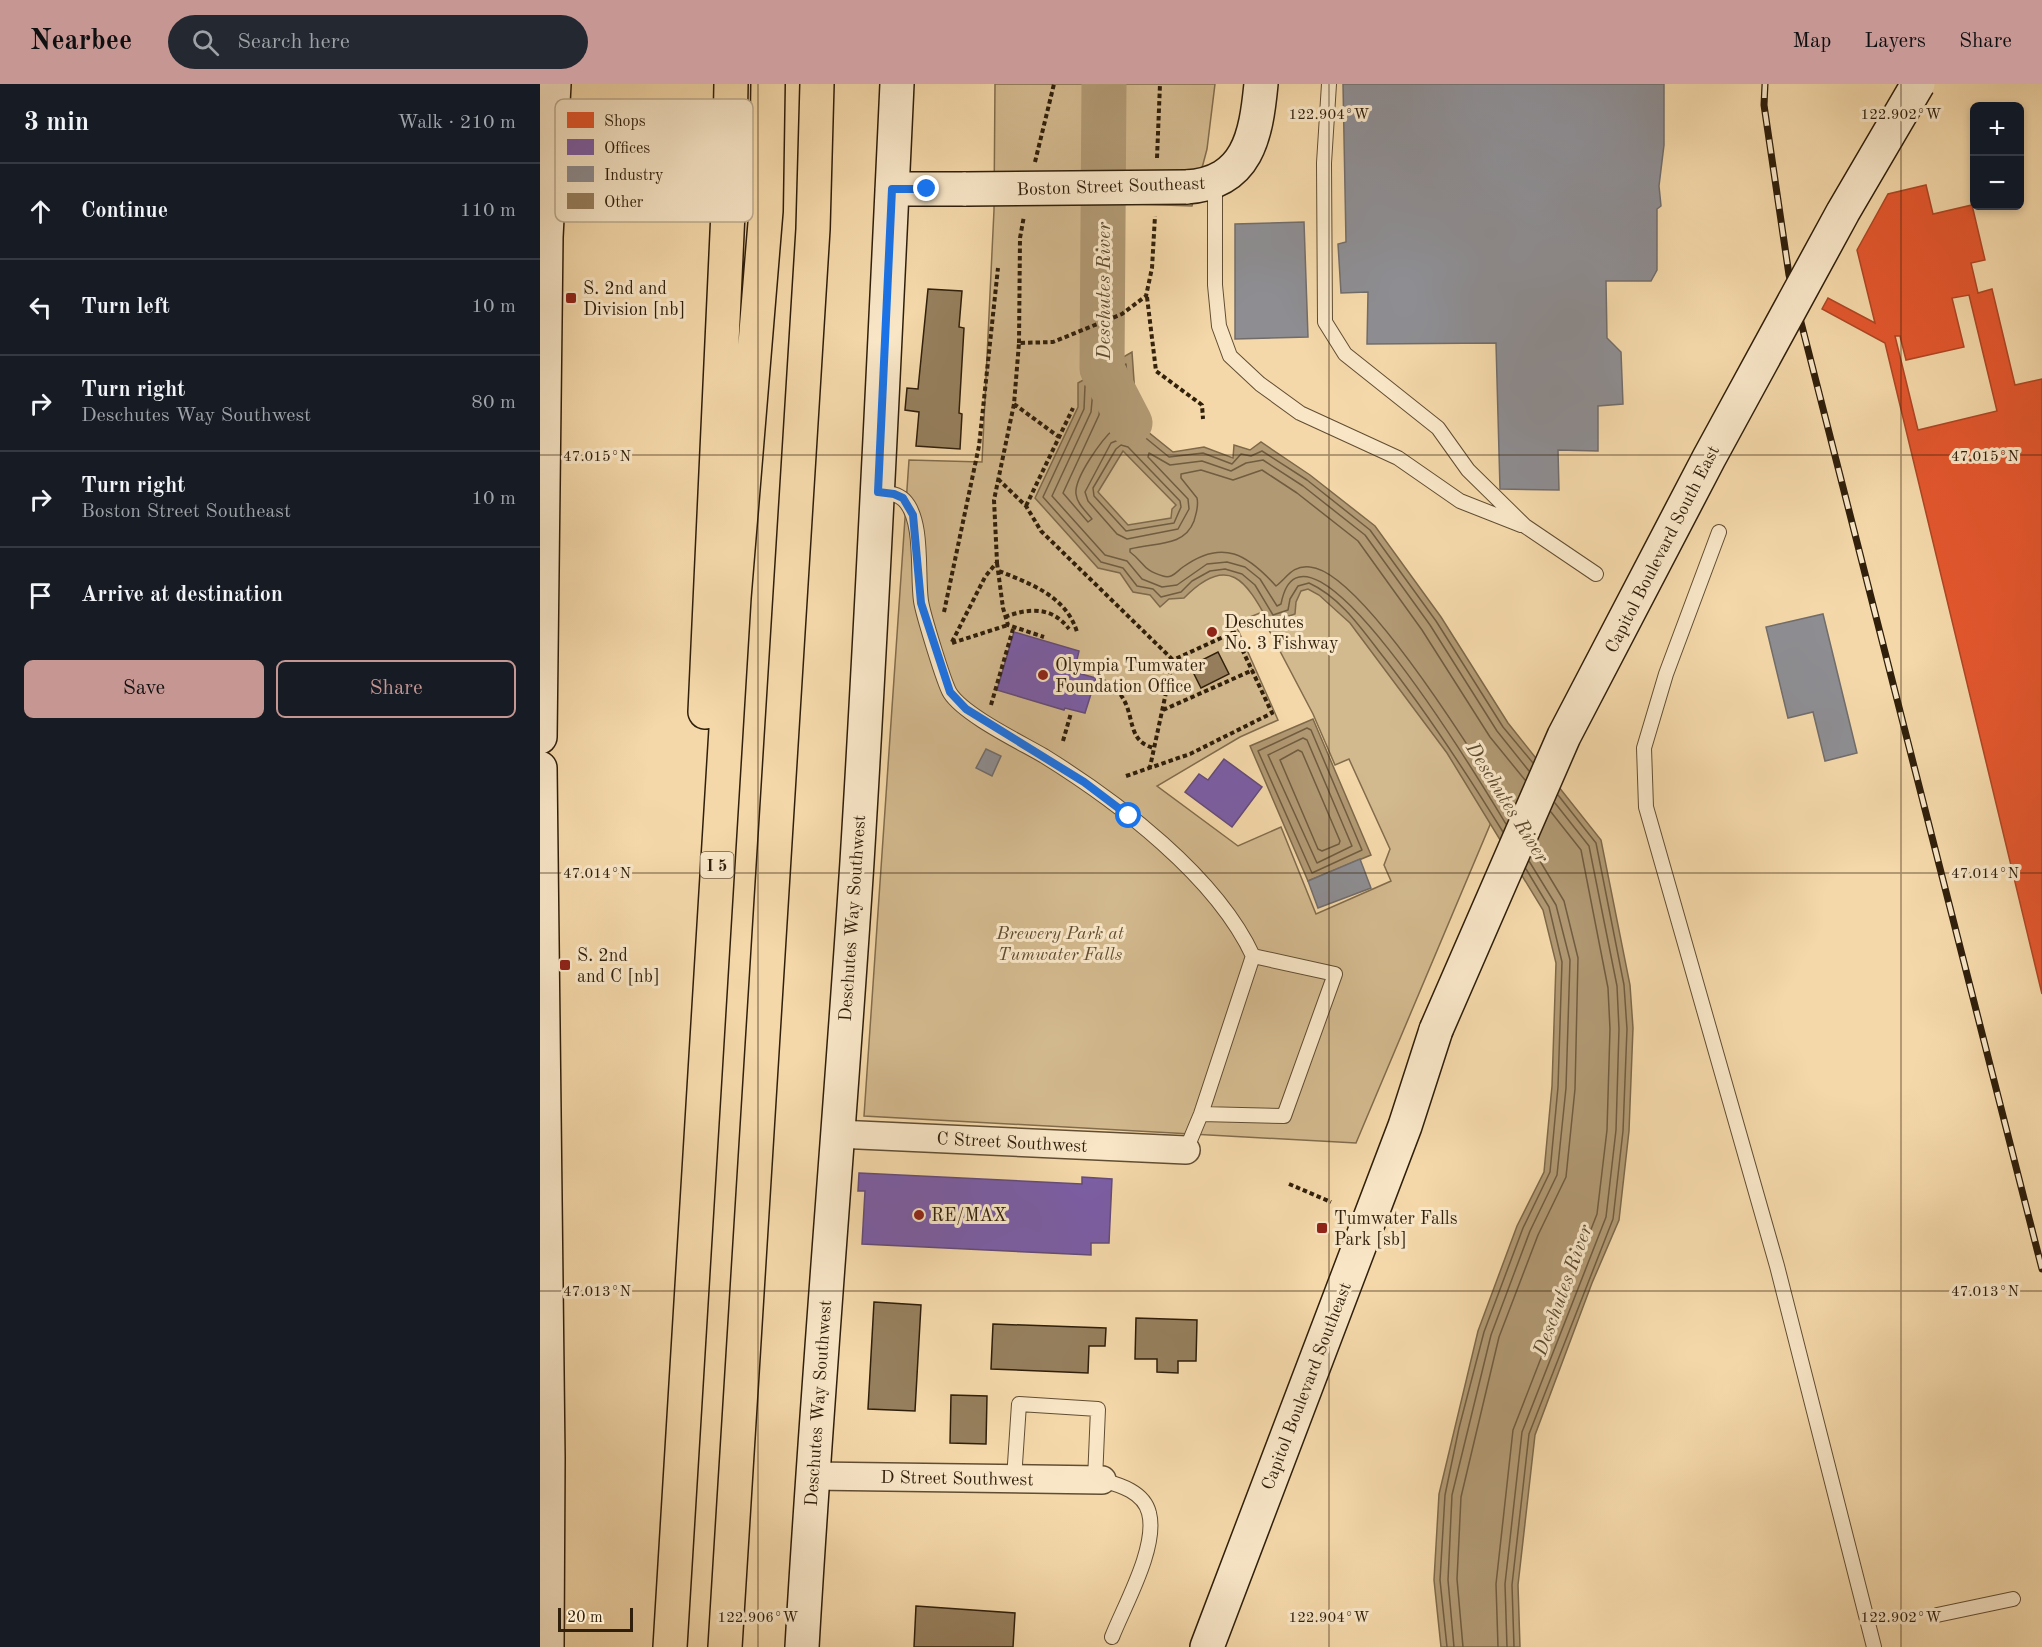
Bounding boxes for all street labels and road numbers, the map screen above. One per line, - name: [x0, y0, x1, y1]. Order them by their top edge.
- street label: Boston Street Southeast: [1016, 175, 1206, 199]
- street label: Capitol Boulevard South East: [1603, 443, 1723, 656]
- street label: Deschutes Way Southwest: [837, 814, 869, 1022]
- road number: I 5: [700, 852, 734, 878]
- street label: C Street Southwest: [936, 1130, 1088, 1156]
- street label: Capitol Boulevard Southeast: [1259, 1280, 1355, 1493]
- street label: Deschutes Way Southwest: [803, 1299, 835, 1507]
- street label: D Street Southwest: [880, 1469, 1034, 1489]

